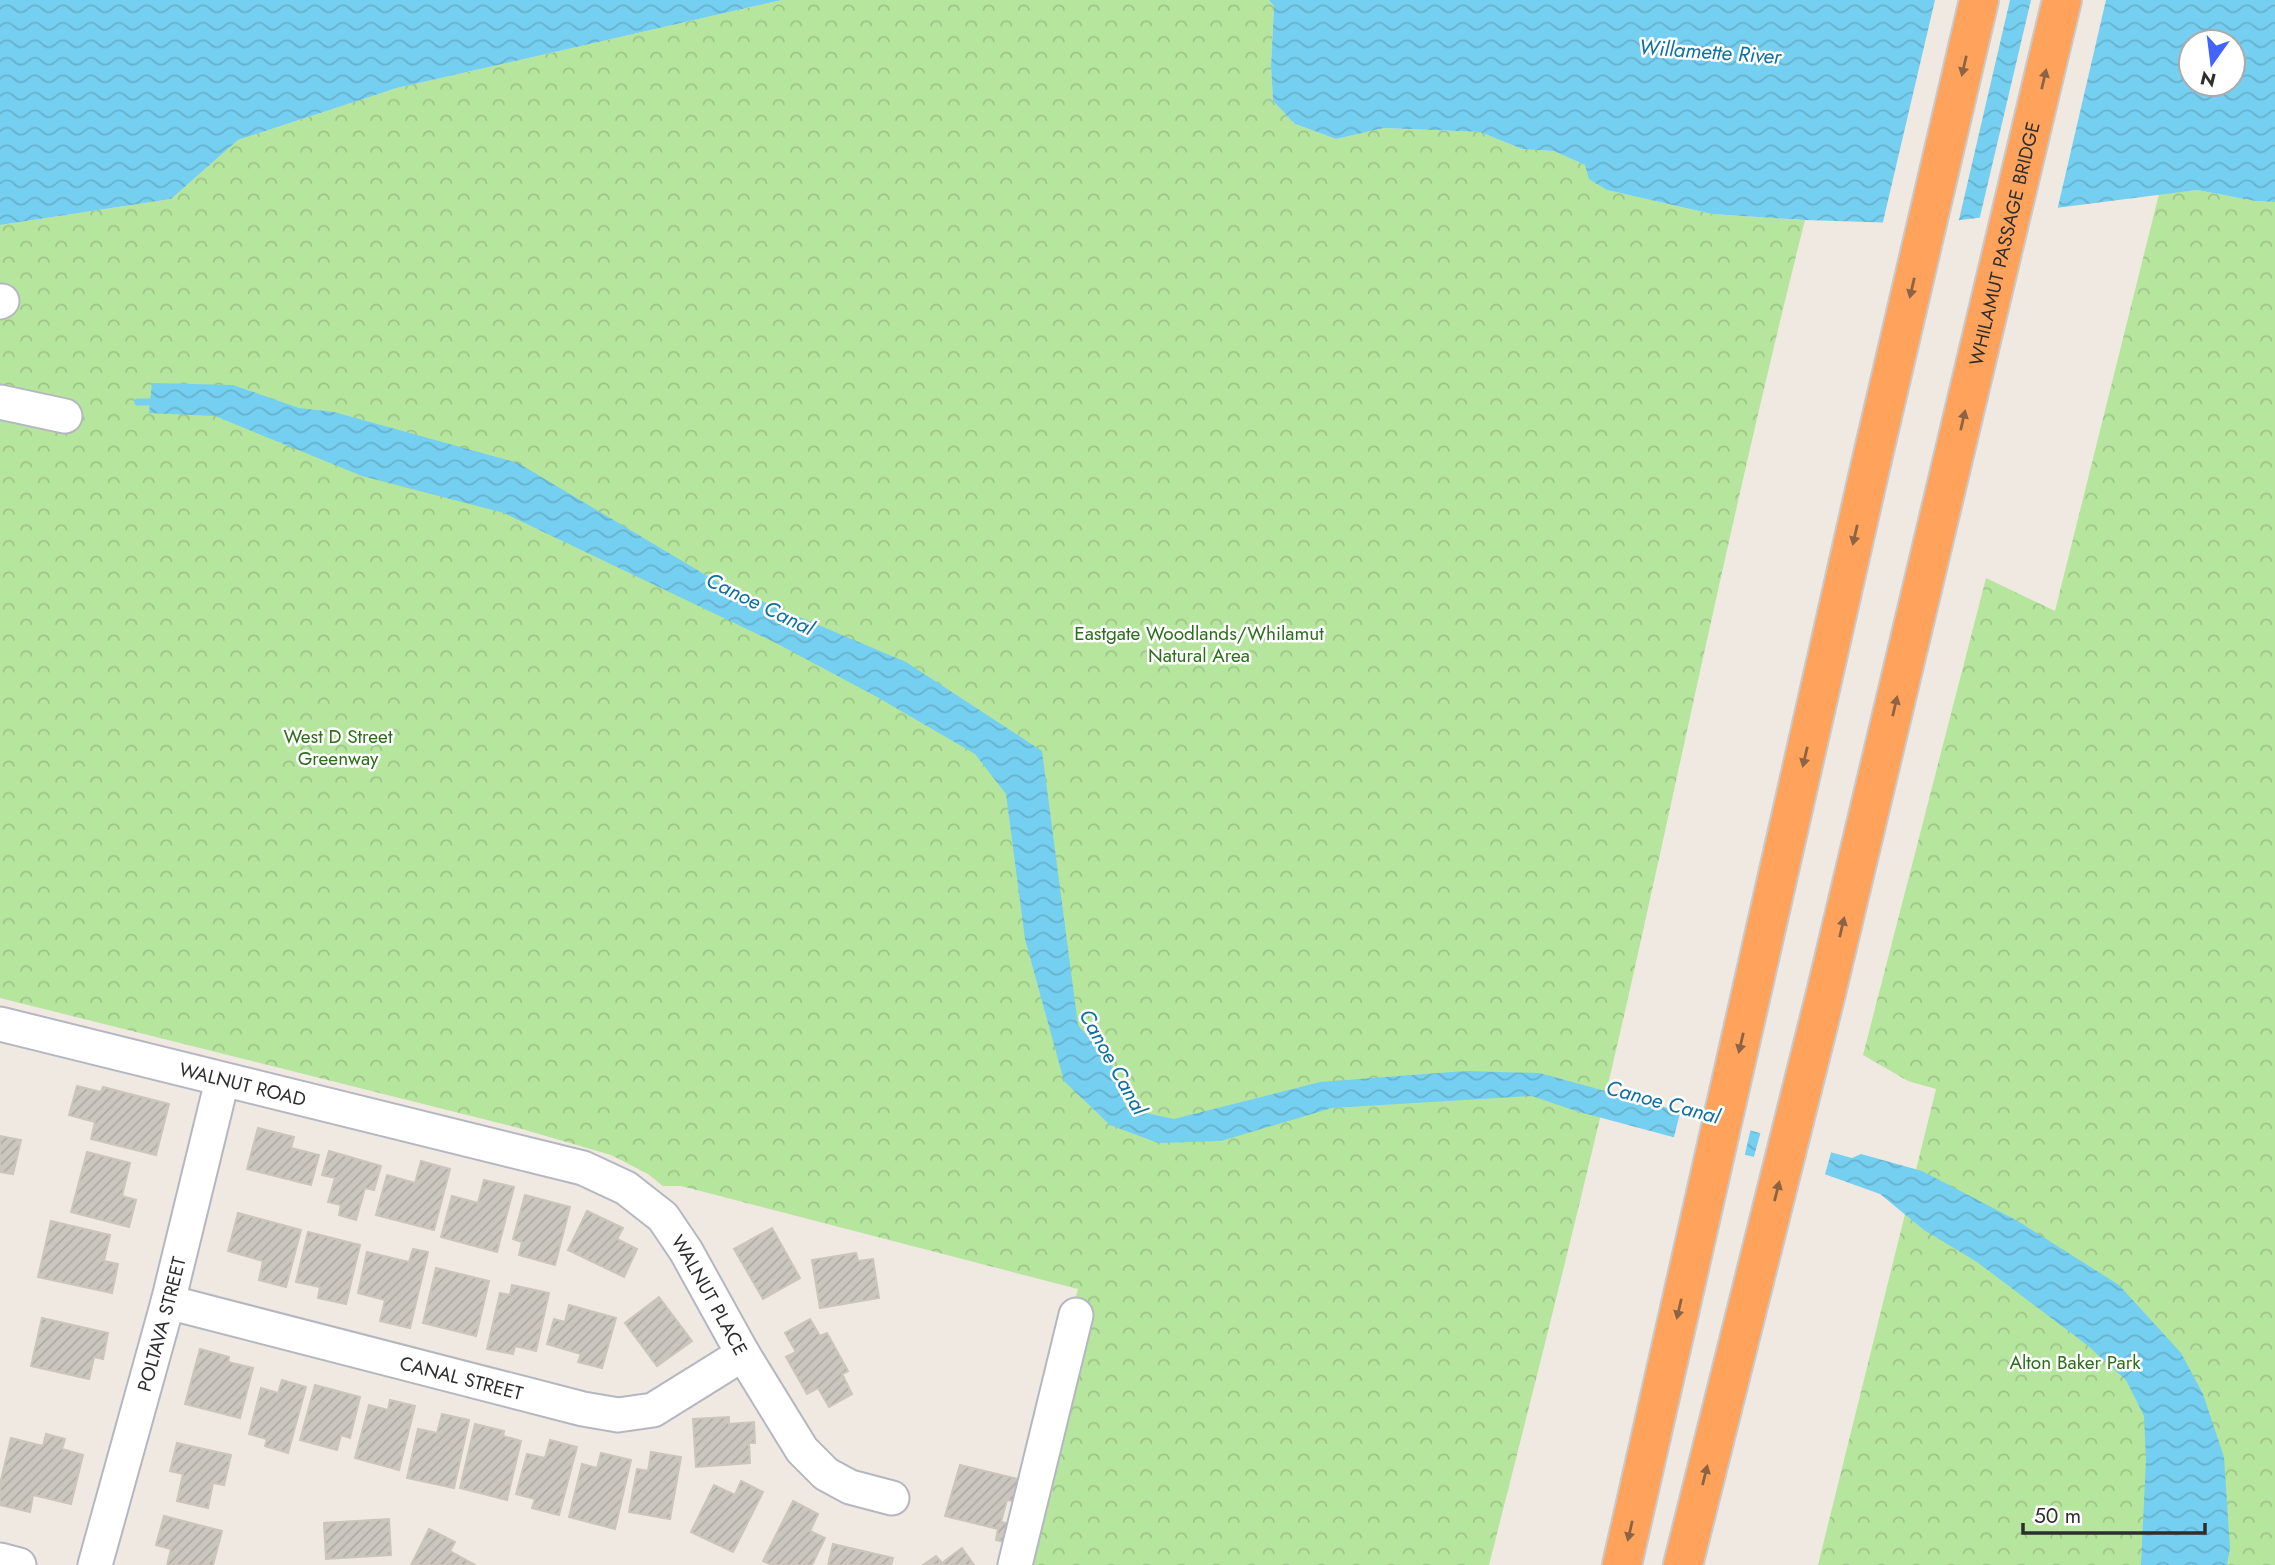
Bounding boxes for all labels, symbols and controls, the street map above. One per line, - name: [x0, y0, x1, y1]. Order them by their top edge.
- north arrow: [2177, 28, 2247, 98]
- water label: Willamette River: [1638, 32, 1783, 72]
- one-way arrow: [1958, 56, 1969, 78]
- text: N: [2197, 64, 2219, 94]
- one-way arrow: [2039, 68, 2050, 90]
- street label: WHILAMUT PASSAGE BRIDGE: [1963, 119, 2047, 368]
- one-way arrow: [1906, 277, 1917, 299]
- one-way arrow: [1958, 409, 1969, 431]
- one-way arrow: [1849, 524, 1860, 546]
- water label: Canoe Canal: [701, 565, 820, 644]
- park label: Eastgate Woodlands/Whilamut Natural Area: [1074, 620, 1324, 669]
- one-way arrow: [1890, 695, 1901, 717]
- park label: West D Street Greenway: [284, 723, 393, 772]
- one-way arrow: [1800, 746, 1811, 768]
- one-way arrow: [1837, 916, 1848, 938]
- water label: Canoe Canal: [1072, 1004, 1155, 1121]
- one-way arrow: [1735, 1032, 1746, 1054]
- street label: WALNUT ROAD: [176, 1056, 309, 1113]
- water label: Canoe Canal: [1603, 1072, 1725, 1132]
- one-way arrow: [1772, 1179, 1783, 1201]
- street label: WALNUT PLACE: [665, 1230, 754, 1360]
- street label: POLTAVA STREET: [131, 1254, 193, 1395]
- one-way arrow: [1673, 1298, 1684, 1320]
- street label: CANAL STREET: [397, 1349, 526, 1407]
- park label: Alton Baker Park: [2009, 1349, 2141, 1376]
- one-way arrow: [1700, 1464, 1711, 1486]
- scale bar: [2023, 1492, 2205, 1536]
- text: 50 m: [2034, 1501, 2081, 1531]
- one-way arrow: [1624, 1520, 1635, 1542]

